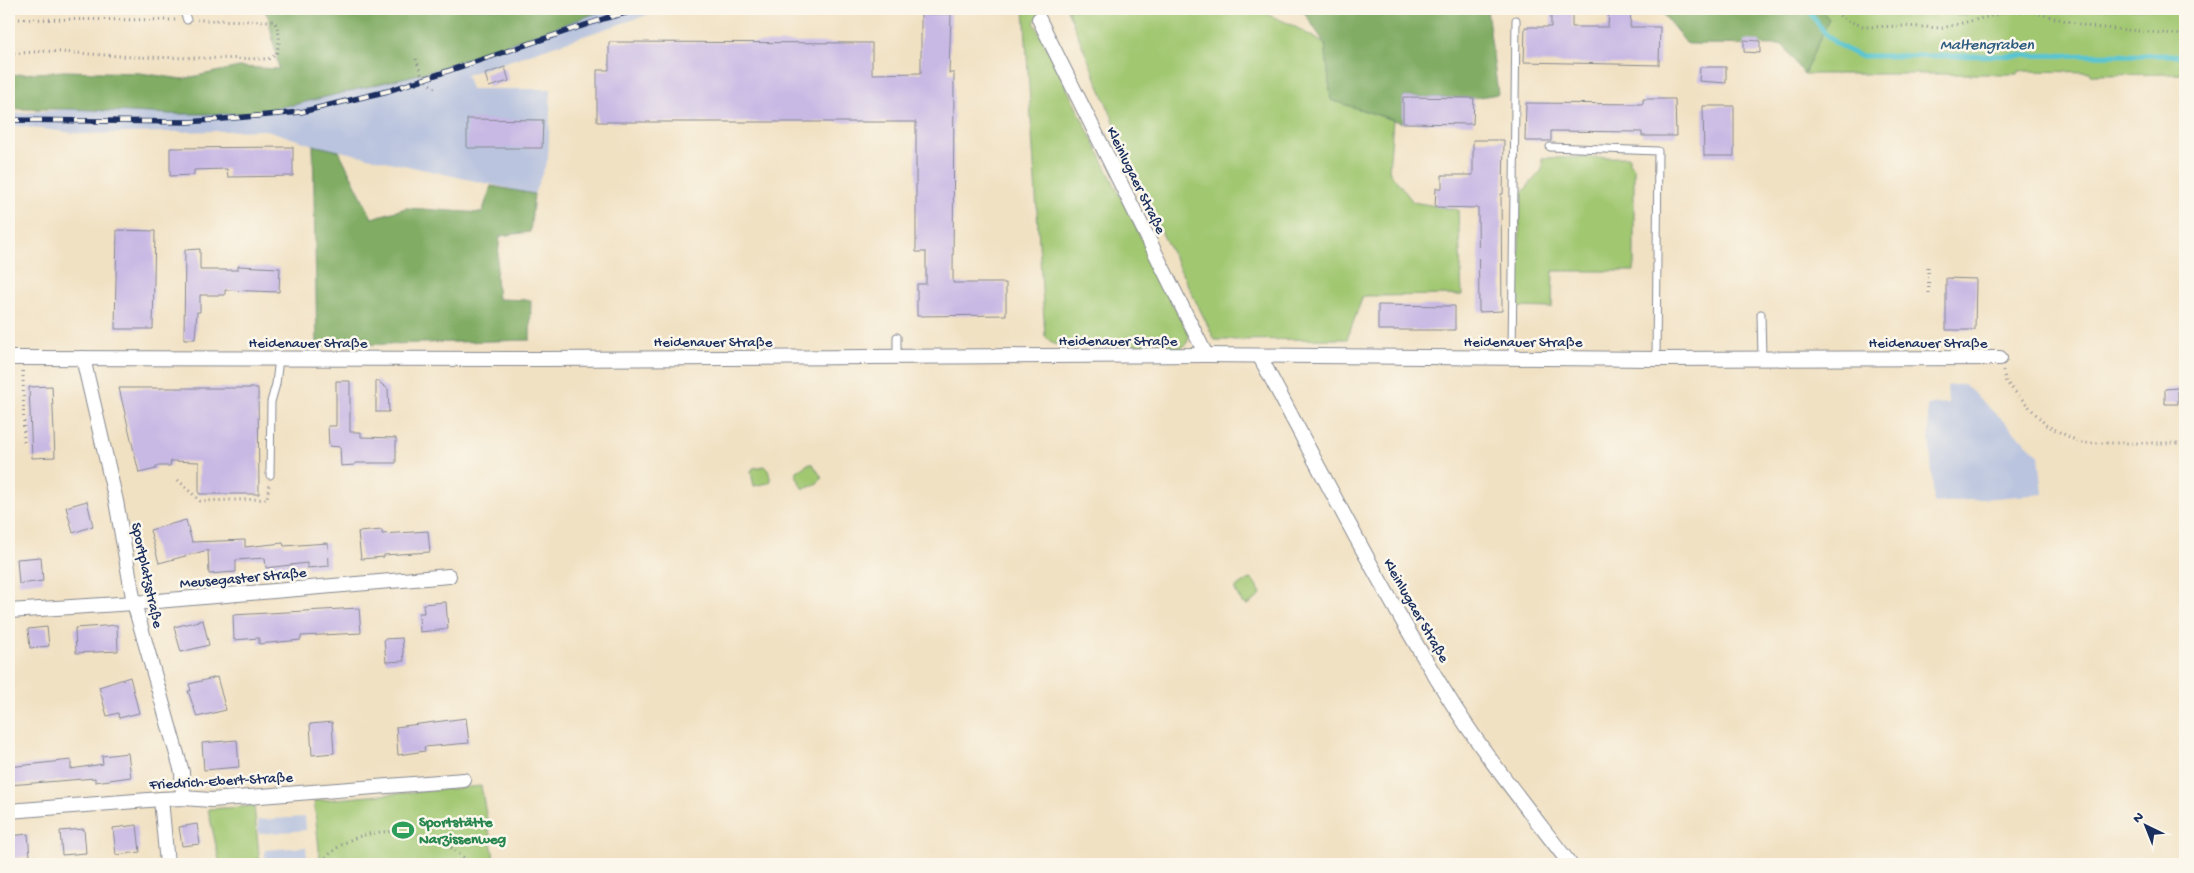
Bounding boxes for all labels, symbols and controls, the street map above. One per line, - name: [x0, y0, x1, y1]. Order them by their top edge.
- water label: Maltengraben: [1940, 37, 2034, 56]
- street label: Kleinlugaer Straße: [1101, 124, 1169, 238]
- street label: Heidenauer Straße: [1059, 333, 1178, 351]
- street label: Heidenauer Straße: [654, 334, 773, 352]
- street label: Heidenauer Straße: [1464, 334, 1583, 352]
- street label: Heidenauer Straße: [249, 335, 368, 353]
- street label: Heidenauer Straße: [1869, 335, 1988, 353]
- street label: Sportplatzstraße: [126, 521, 166, 630]
- street label: Kleinlugaer Straße: [1378, 556, 1452, 666]
- street label: Meusegaster Straße: [179, 564, 308, 593]
- street label: Friedrich-Ebert-Straße: [148, 769, 294, 795]
- north arrow: [2122, 800, 2172, 850]
- text: N: [2130, 809, 2148, 828]
- place label: Sportstätte Narzissenweg: [419, 814, 507, 849]
- sports icon: Sportstätte Narzissenweg: [390, 817, 416, 843]

